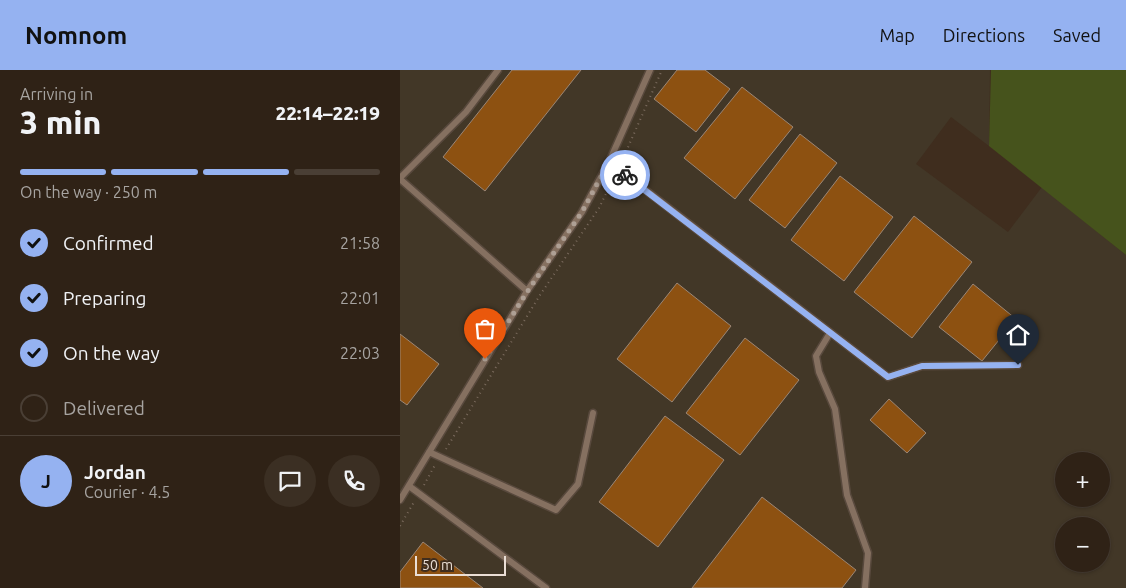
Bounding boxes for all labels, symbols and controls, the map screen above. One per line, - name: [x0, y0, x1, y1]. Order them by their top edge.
- text: Nomnom: [25, 22, 127, 49]
- text: Map: [879, 25, 915, 45]
- text: Directions: [943, 25, 1025, 45]
- text: Saved: [1053, 25, 1101, 45]
- text: Arriving in: [20, 85, 93, 103]
- text: 22:14–22:19: [275, 102, 380, 124]
- text: 3 min: [20, 104, 101, 140]
- courier: [600, 150, 650, 200]
- icon: bike: [611, 161, 639, 189]
- text: On the way · 250 m: [20, 183, 157, 201]
- icon: check: [20, 229, 48, 257]
- text: Confirmed: [63, 232, 154, 254]
- text: 21:58: [340, 234, 380, 252]
- icon: check: [20, 284, 48, 312]
- text: Preparing: [63, 287, 147, 309]
- text: 22:01: [340, 289, 380, 307]
- pin: [464, 308, 506, 359]
- pin: [997, 314, 1039, 365]
- icon: bag: [471, 315, 499, 343]
- icon: home: [1004, 321, 1032, 349]
- icon: check: [20, 339, 48, 367]
- text: On the way: [63, 342, 160, 364]
- text: 22:03: [340, 344, 380, 362]
- text: Delivered: [63, 397, 145, 419]
- map controls: [1055, 452, 1110, 572]
- button: +: [1055, 452, 1110, 507]
- button: chat: [264, 455, 316, 507]
- button: phone: [328, 455, 380, 507]
- text: Jordan: [84, 461, 146, 483]
- text: J: [41, 470, 51, 492]
- text: Courier · 4.5: [84, 483, 170, 501]
- button: −: [1055, 517, 1110, 572]
- scale bar: [415, 553, 506, 576]
- text: 50 m: [422, 557, 453, 573]

